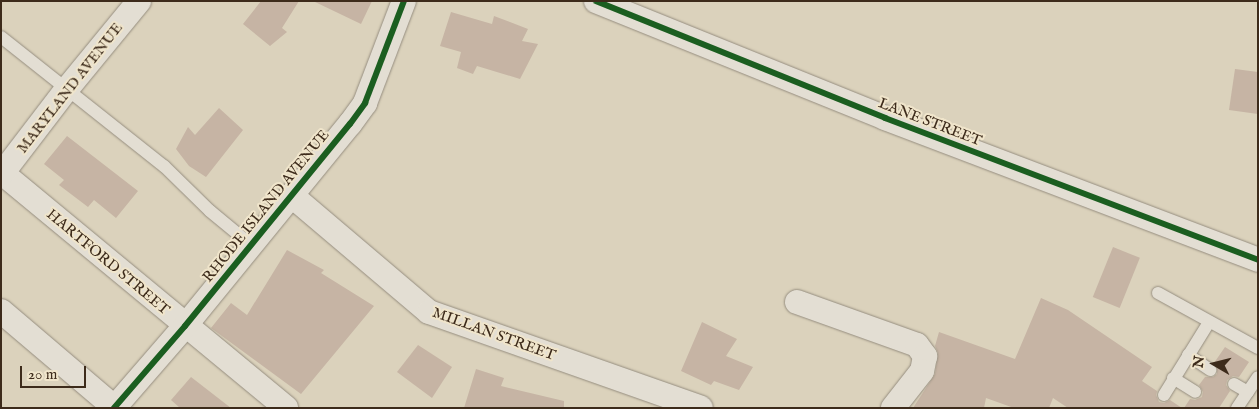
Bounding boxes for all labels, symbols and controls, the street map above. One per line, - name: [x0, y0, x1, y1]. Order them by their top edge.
- street label: MARYLAND AVENUE: [13, 19, 127, 157]
- street label: LANE STREET: [876, 94, 984, 150]
- street label: RHODE ISLAND AVENUE: [199, 126, 333, 286]
- street label: HARTFORD STREET: [43, 205, 173, 319]
- street label: MILLAN STREET: [430, 303, 558, 365]
- north arrow: [1189, 339, 1239, 389]
- text: N: [1189, 355, 1209, 369]
- scale bar: [22, 356, 89, 388]
- text: 20 m: [28, 365, 57, 384]

